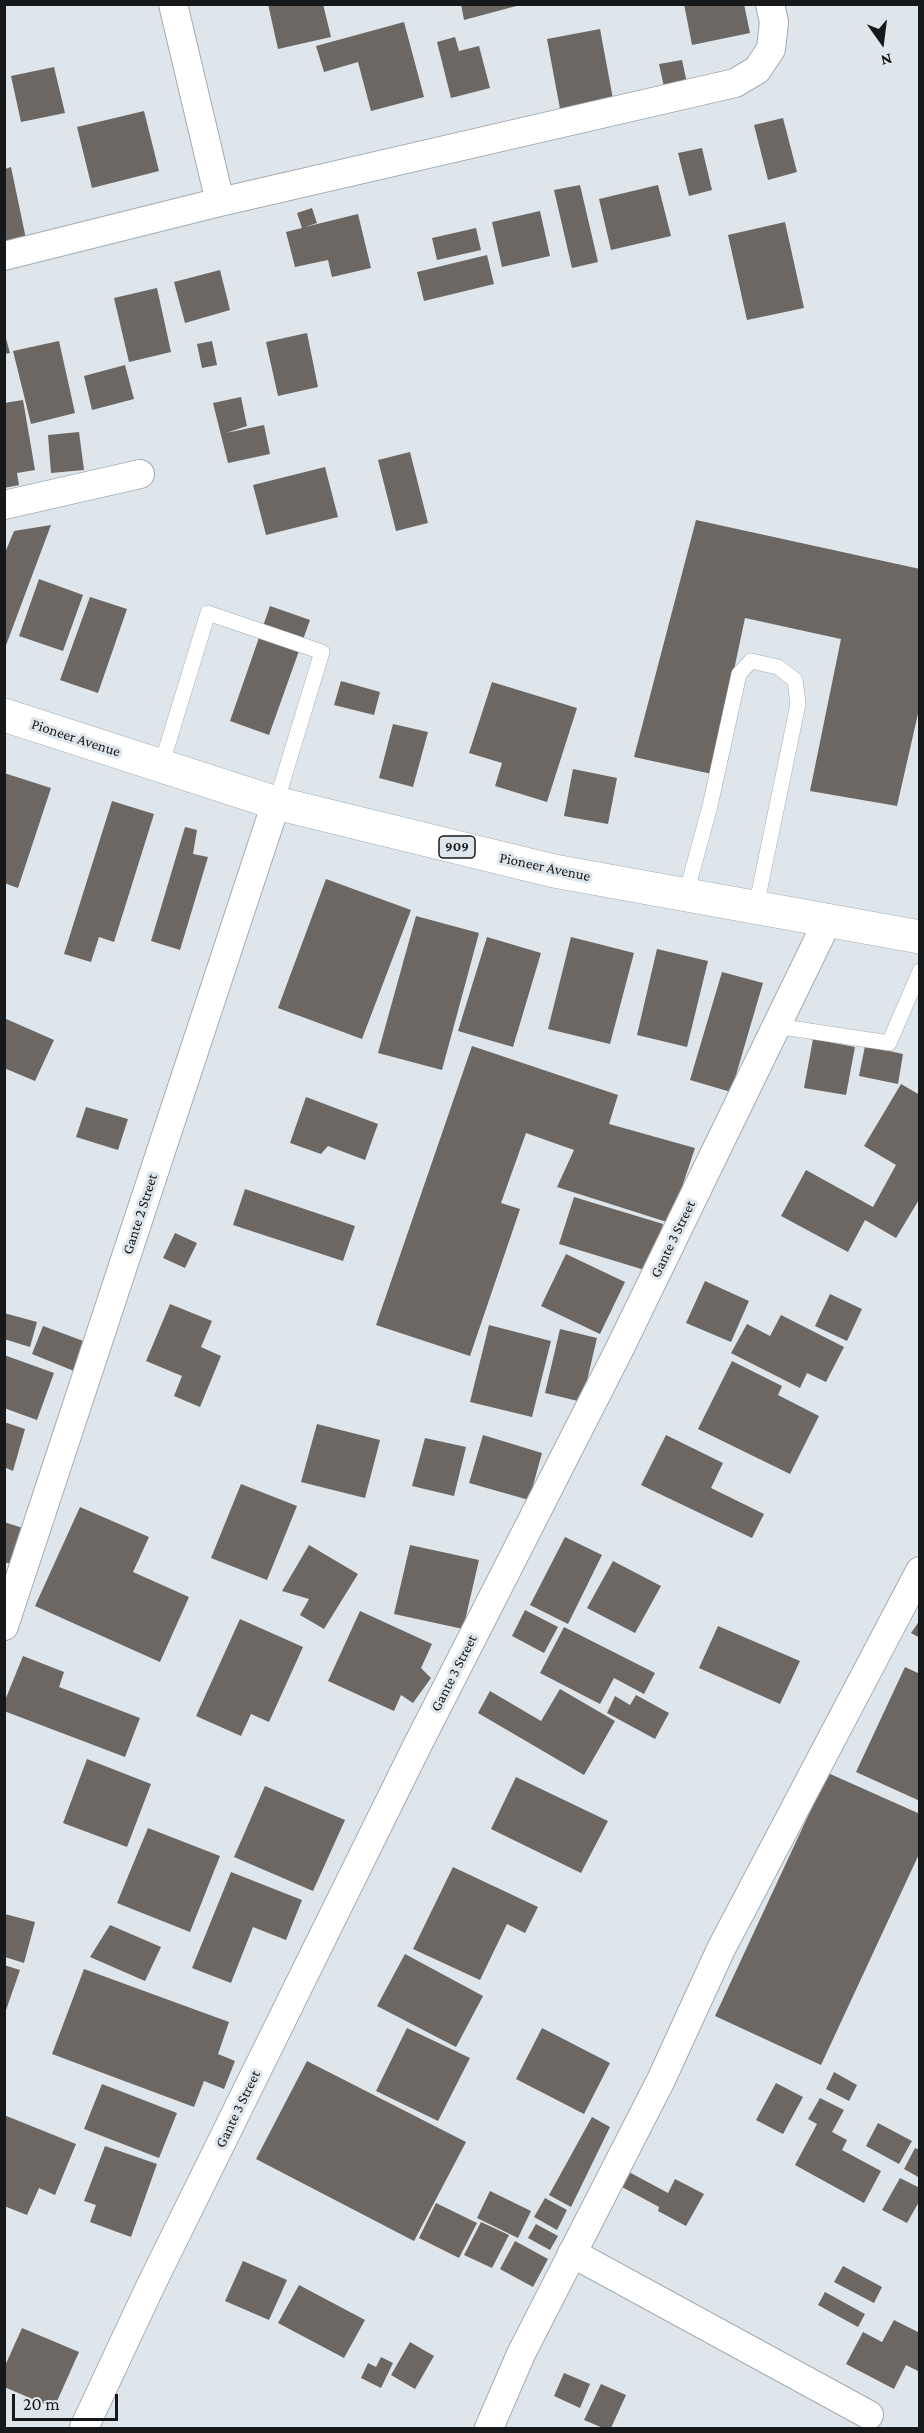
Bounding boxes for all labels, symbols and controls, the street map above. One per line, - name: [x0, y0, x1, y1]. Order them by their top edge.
- north arrow: [852, 12, 912, 72]
- text: N: [879, 50, 894, 70]
- street label: Pioneer Avenue: [29, 715, 123, 761]
- road number: 909: [439, 836, 475, 858]
- street label: Pioneer Avenue: [498, 849, 592, 885]
- street label: Gante 2 Street: [118, 1171, 162, 1257]
- street label: Gante 3 Street: [647, 1197, 699, 1281]
- street label: Gante 3 Street: [427, 1632, 481, 1714]
- street label: Gante 3 Street: [212, 2067, 264, 2151]
- scale bar: [15, 2382, 122, 2420]
- text: 20 m: [23, 2394, 60, 2414]

